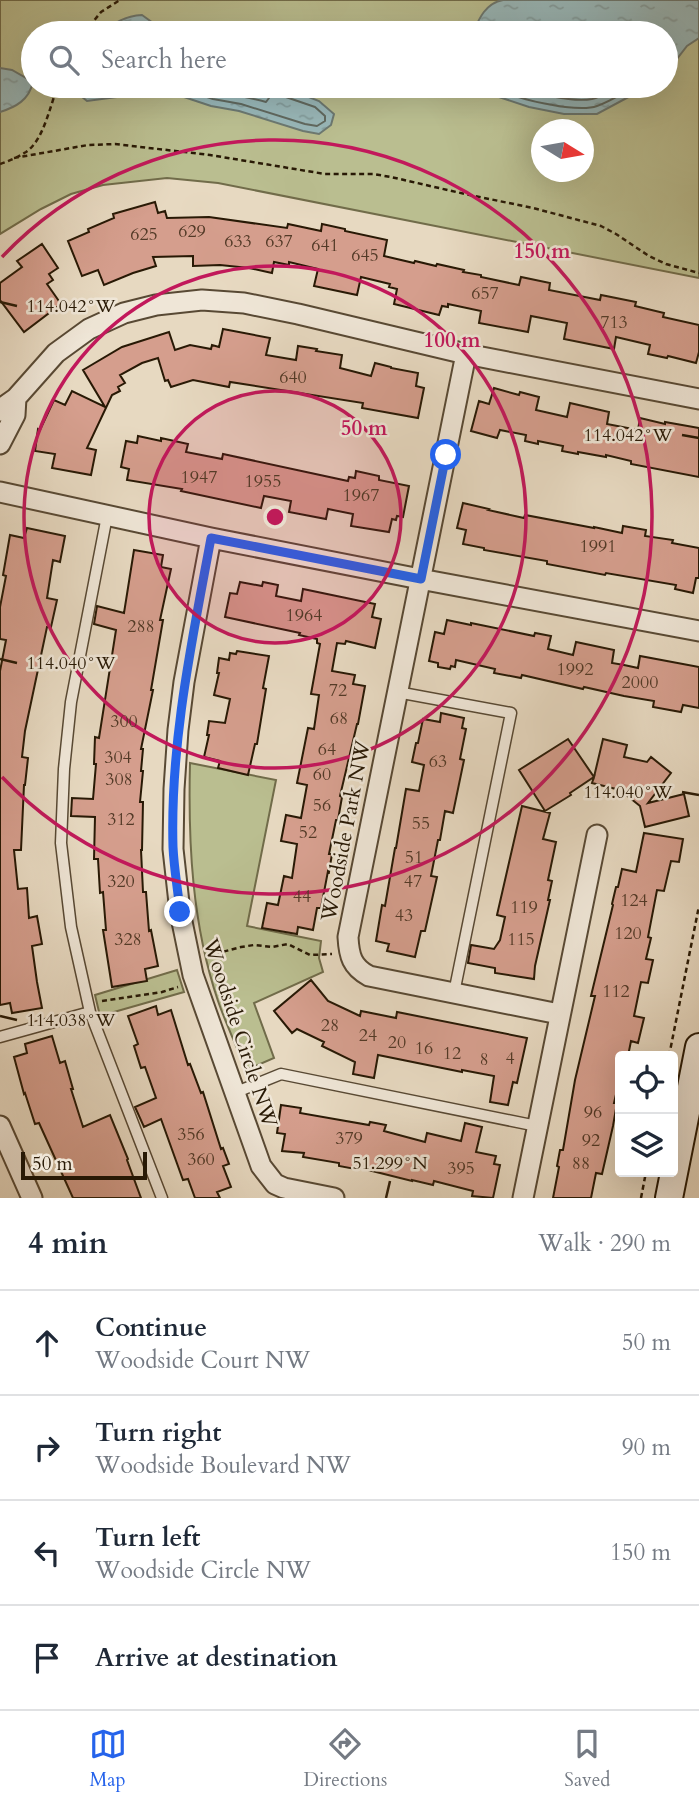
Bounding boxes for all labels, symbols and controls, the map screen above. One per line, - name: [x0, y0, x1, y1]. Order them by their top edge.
- search box: [21, 21, 678, 98]
- icon: search: [45, 41, 83, 79]
- text: Search here: [101, 42, 227, 77]
- north arrow: [531, 119, 594, 182]
- house number: 629: [178, 219, 206, 244]
- house number: 625: [130, 222, 158, 247]
- house number: 633: [224, 229, 252, 254]
- house number: 637: [265, 229, 293, 254]
- house number: 641: [311, 233, 339, 258]
- text: 150 m: [513, 237, 571, 266]
- house number: 645: [351, 243, 379, 268]
- house number: 657: [471, 281, 499, 306]
- text: 114.042°W: [27, 294, 116, 319]
- house number: 713: [600, 310, 628, 335]
- text: 100 m: [423, 326, 481, 355]
- house number: 640: [279, 365, 307, 390]
- text: 50 m: [341, 414, 388, 443]
- text: 114.042°W: [584, 423, 673, 448]
- route start: [430, 439, 461, 470]
- house number: 1947: [181, 465, 217, 490]
- house number: 1955: [245, 469, 281, 494]
- house number: 1967: [343, 483, 379, 508]
- centre of rings: [263, 505, 287, 529]
- house number: 1991: [580, 534, 616, 559]
- house number: 1964: [286, 603, 322, 628]
- house number: 288: [127, 614, 155, 639]
- text: 114.040°W: [27, 651, 116, 676]
- house number: 1992: [557, 657, 593, 682]
- house number: 2000: [622, 670, 658, 695]
- house number: 72: [329, 678, 347, 703]
- house number: 68: [330, 706, 348, 731]
- house number: 300: [110, 709, 138, 734]
- street label: Woodside Park NW: [314, 737, 378, 925]
- house number: 64: [318, 737, 336, 762]
- house number: 304: [104, 745, 132, 770]
- house number: 63: [429, 749, 447, 774]
- house number: 60: [313, 762, 331, 787]
- house number: 308: [105, 767, 133, 792]
- text: 114.040°W: [584, 780, 673, 805]
- house number: 56: [313, 793, 331, 818]
- house number: 312: [107, 807, 135, 832]
- house number: 55: [412, 811, 430, 836]
- house number: 52: [299, 820, 317, 845]
- house number: 51: [405, 845, 423, 870]
- house number: 320: [107, 869, 135, 894]
- house number: 47: [404, 869, 422, 894]
- house number: 44: [293, 884, 311, 909]
- house number: 124: [620, 888, 648, 913]
- house number: 119: [510, 895, 538, 920]
- route end: [164, 896, 195, 927]
- house number: 43: [395, 903, 413, 928]
- house number: 120: [614, 921, 642, 946]
- house number: 328: [114, 927, 142, 952]
- house number: 115: [507, 927, 535, 952]
- street label: Woodside Circle NW: [195, 934, 285, 1132]
- house number: 112: [602, 979, 630, 1004]
- text: 114.038°W: [27, 1008, 116, 1033]
- house number: 28: [321, 1013, 339, 1038]
- house number: 24: [359, 1023, 377, 1048]
- house number: 20: [388, 1030, 406, 1055]
- house number: 16: [415, 1036, 433, 1061]
- house number: 12: [443, 1041, 461, 1066]
- house number: 4: [505, 1046, 515, 1071]
- house number: 8: [479, 1047, 489, 1072]
- map controls: [615, 1051, 678, 1177]
- button: locate: [615, 1051, 678, 1114]
- house number: 96: [584, 1100, 602, 1125]
- button: layers: [615, 1114, 678, 1177]
- house number: 356: [177, 1122, 205, 1147]
- house number: 379: [335, 1126, 363, 1151]
- house number: 92: [582, 1128, 600, 1153]
- house number: 360: [187, 1147, 215, 1172]
- scale bar: [21, 1149, 147, 1181]
- text: 50 m: [32, 1151, 73, 1177]
- text: 51.299°N: [352, 1151, 428, 1176]
- house number: 88: [572, 1151, 590, 1176]
- house number: 395: [447, 1156, 475, 1181]
- text: 4 min: [28, 1223, 108, 1264]
- text: Walk · 290 m: [538, 1228, 671, 1259]
- text: Continue: [95, 1310, 207, 1345]
- icon: ahead: [28, 1324, 66, 1362]
- text: 50 m: [622, 1327, 671, 1358]
- text: Woodside Court NW: [95, 1345, 310, 1376]
- text: Turn right: [95, 1415, 222, 1450]
- icon: right: [28, 1429, 66, 1467]
- text: 90 m: [622, 1432, 671, 1463]
- text: Woodside Boulevard NW: [95, 1450, 351, 1481]
- text: Turn left: [95, 1520, 200, 1555]
- icon: left: [28, 1534, 66, 1572]
- text: 150 m: [610, 1537, 671, 1568]
- text: Woodside Circle NW: [95, 1555, 311, 1586]
- icon: arrive: [28, 1639, 66, 1677]
- text: Arrive at destination: [95, 1640, 338, 1675]
- tab: Map: [89, 1725, 127, 1793]
- tab: Directions: [304, 1725, 387, 1793]
- tab: Saved: [564, 1725, 610, 1793]

